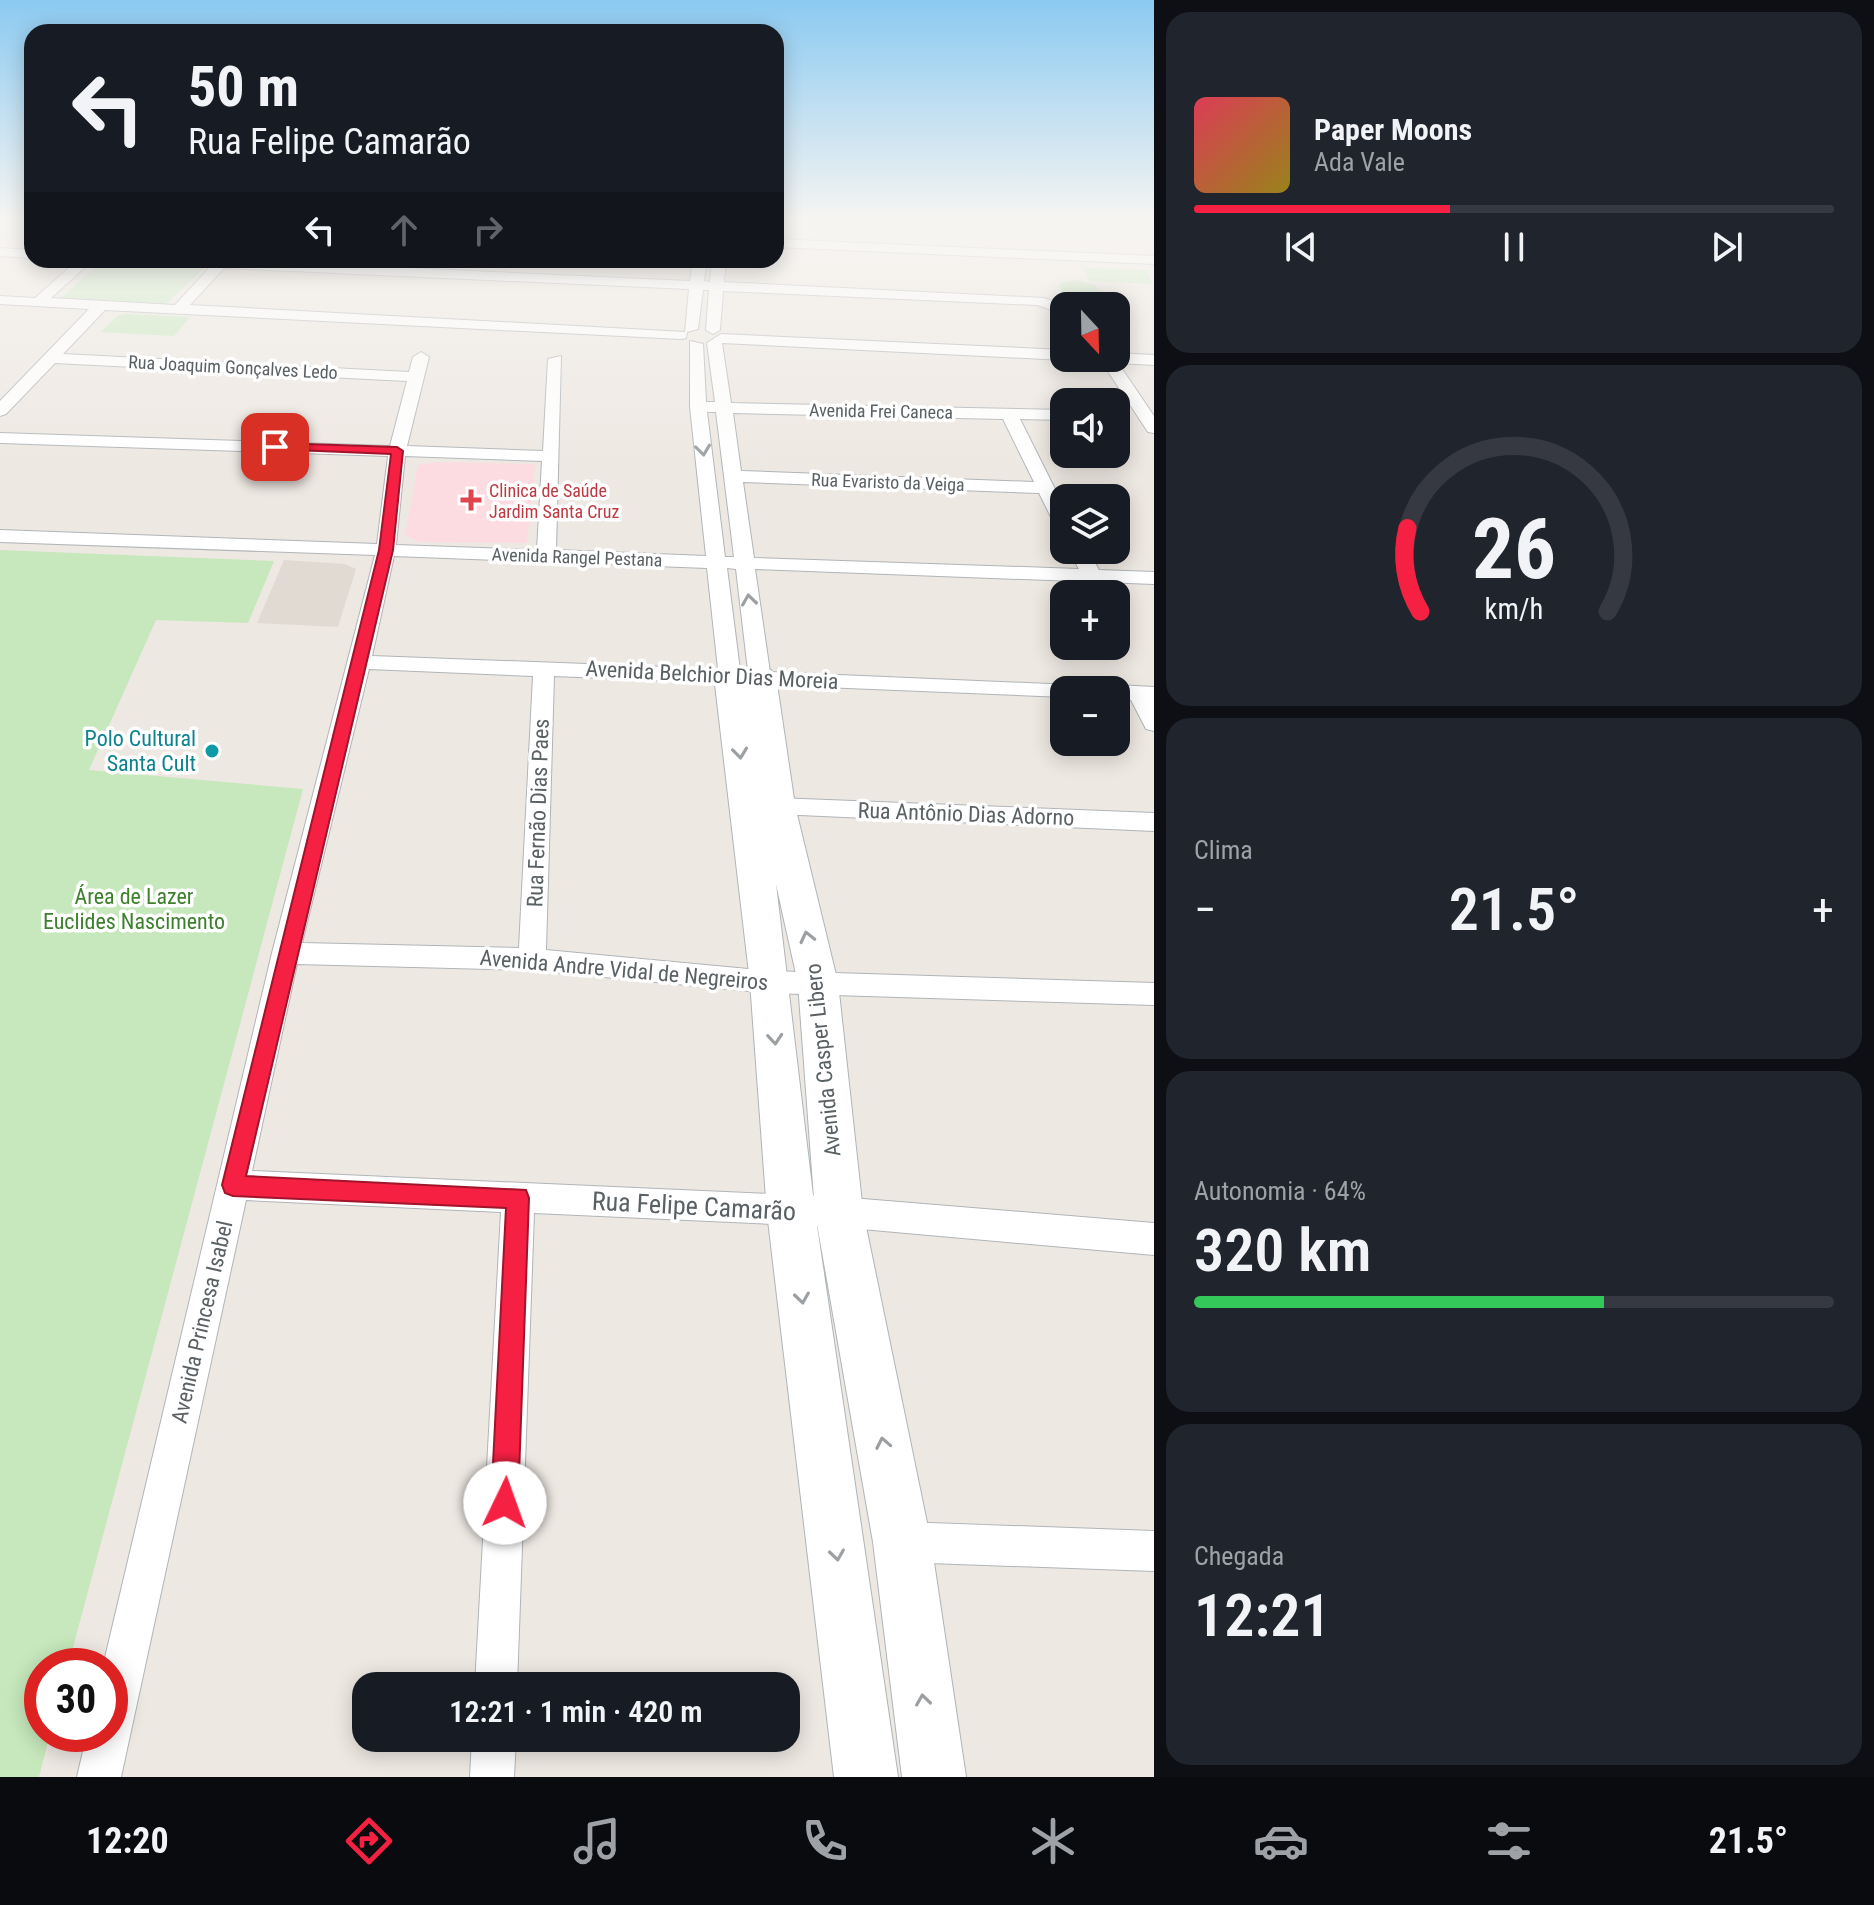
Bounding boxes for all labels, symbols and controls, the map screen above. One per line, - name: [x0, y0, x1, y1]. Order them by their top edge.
- text: 50 m: [188, 54, 299, 120]
- icon: left: [56, 56, 160, 160]
- text: Paper Moons: [1314, 112, 1472, 147]
- text: Rua Felipe Camarão: [188, 121, 471, 163]
- text: Ada Vale: [1314, 147, 1405, 177]
- icon: left: [298, 208, 342, 252]
- icon: ahead: [382, 208, 426, 252]
- icon: right: [466, 208, 510, 252]
- icon: previous: [1279, 225, 1323, 269]
- icon: pause: [1492, 225, 1536, 269]
- icon: next: [1705, 225, 1749, 269]
- north arrow: [1050, 292, 1130, 372]
- map controls: [1050, 292, 1130, 756]
- street label: Rua Joaquim Gonçalves Ledo: [128, 351, 338, 383]
- button: sound: [1050, 388, 1130, 468]
- street label: Avenida Frei Caneca: [809, 399, 953, 423]
- pin: [241, 413, 309, 481]
- icon: arrive: [253, 425, 297, 469]
- one-way arrow: [694, 444, 711, 457]
- street label: Rua Evaristo da Veiga: [811, 469, 965, 495]
- place label: Clinica de Saúde Jardim Santa Cruz: [489, 480, 620, 522]
- button: layers: [1050, 484, 1130, 564]
- marker: Clinica de Saúde Jardim Santa Cruz: [460, 489, 482, 511]
- text: 26: [1472, 500, 1556, 597]
- street label: Avenida Rangel Pestana: [491, 544, 663, 570]
- button: +: [1050, 580, 1130, 660]
- text: km/h: [1485, 592, 1543, 626]
- one-way arrow: [741, 593, 758, 607]
- street label: Avenida Belchior Dias Moreia: [585, 656, 839, 694]
- button: −: [1050, 676, 1130, 756]
- street label: Rua Fernão Dias Paes: [522, 718, 554, 908]
- place label: Polo Cultural Santa Cult: [85, 726, 196, 776]
- marker: Polo Cultural Santa Cult: [203, 742, 221, 760]
- one-way arrow: [731, 746, 748, 760]
- street label: Rua Antônio Dias Adorno: [857, 798, 1075, 830]
- text: Clima: [1194, 835, 1253, 865]
- text: 21.5°: [1449, 874, 1579, 945]
- park label: Área de Lazer Euclides Nascimento: [43, 884, 225, 934]
- text: −: [1194, 884, 1216, 936]
- text: +: [1812, 884, 1834, 936]
- one-way arrow: [799, 931, 816, 945]
- street label: Avenida Andre Vidal de Negreiros: [479, 945, 769, 995]
- street label: Avenida Casper Libero: [800, 962, 846, 1158]
- one-way arrow: [766, 1033, 783, 1046]
- text: Autonomia · 64%: [1194, 1176, 1366, 1206]
- street label: Rua Felipe Camarão: [591, 1186, 797, 1226]
- text: 320 km: [1194, 1215, 1371, 1286]
- street label: Avenida Princesa Isabel: [167, 1218, 237, 1426]
- one-way arrow: [793, 1291, 810, 1304]
- one-way arrow: [875, 1436, 892, 1450]
- position arrow: [463, 1461, 547, 1545]
- text: Chegada: [1194, 1541, 1284, 1571]
- one-way arrow: [828, 1549, 845, 1562]
- text: 12:21: [1194, 1580, 1331, 1651]
- speed limit sign: 30: [24, 1648, 128, 1752]
- one-way arrow: [915, 1693, 932, 1707]
- text: 12:21 · 1 min · 420 m: [449, 1694, 703, 1729]
- icon: directions: [341, 1813, 397, 1869]
- icon: music: [569, 1813, 625, 1869]
- icon: phone: [797, 1813, 853, 1869]
- icon: climate: [1025, 1813, 1081, 1869]
- icon: car: [1253, 1813, 1309, 1869]
- icon: filters: [1481, 1813, 1537, 1869]
- text: 12:20: [86, 1820, 169, 1862]
- text: 21.5°: [1709, 1820, 1788, 1862]

